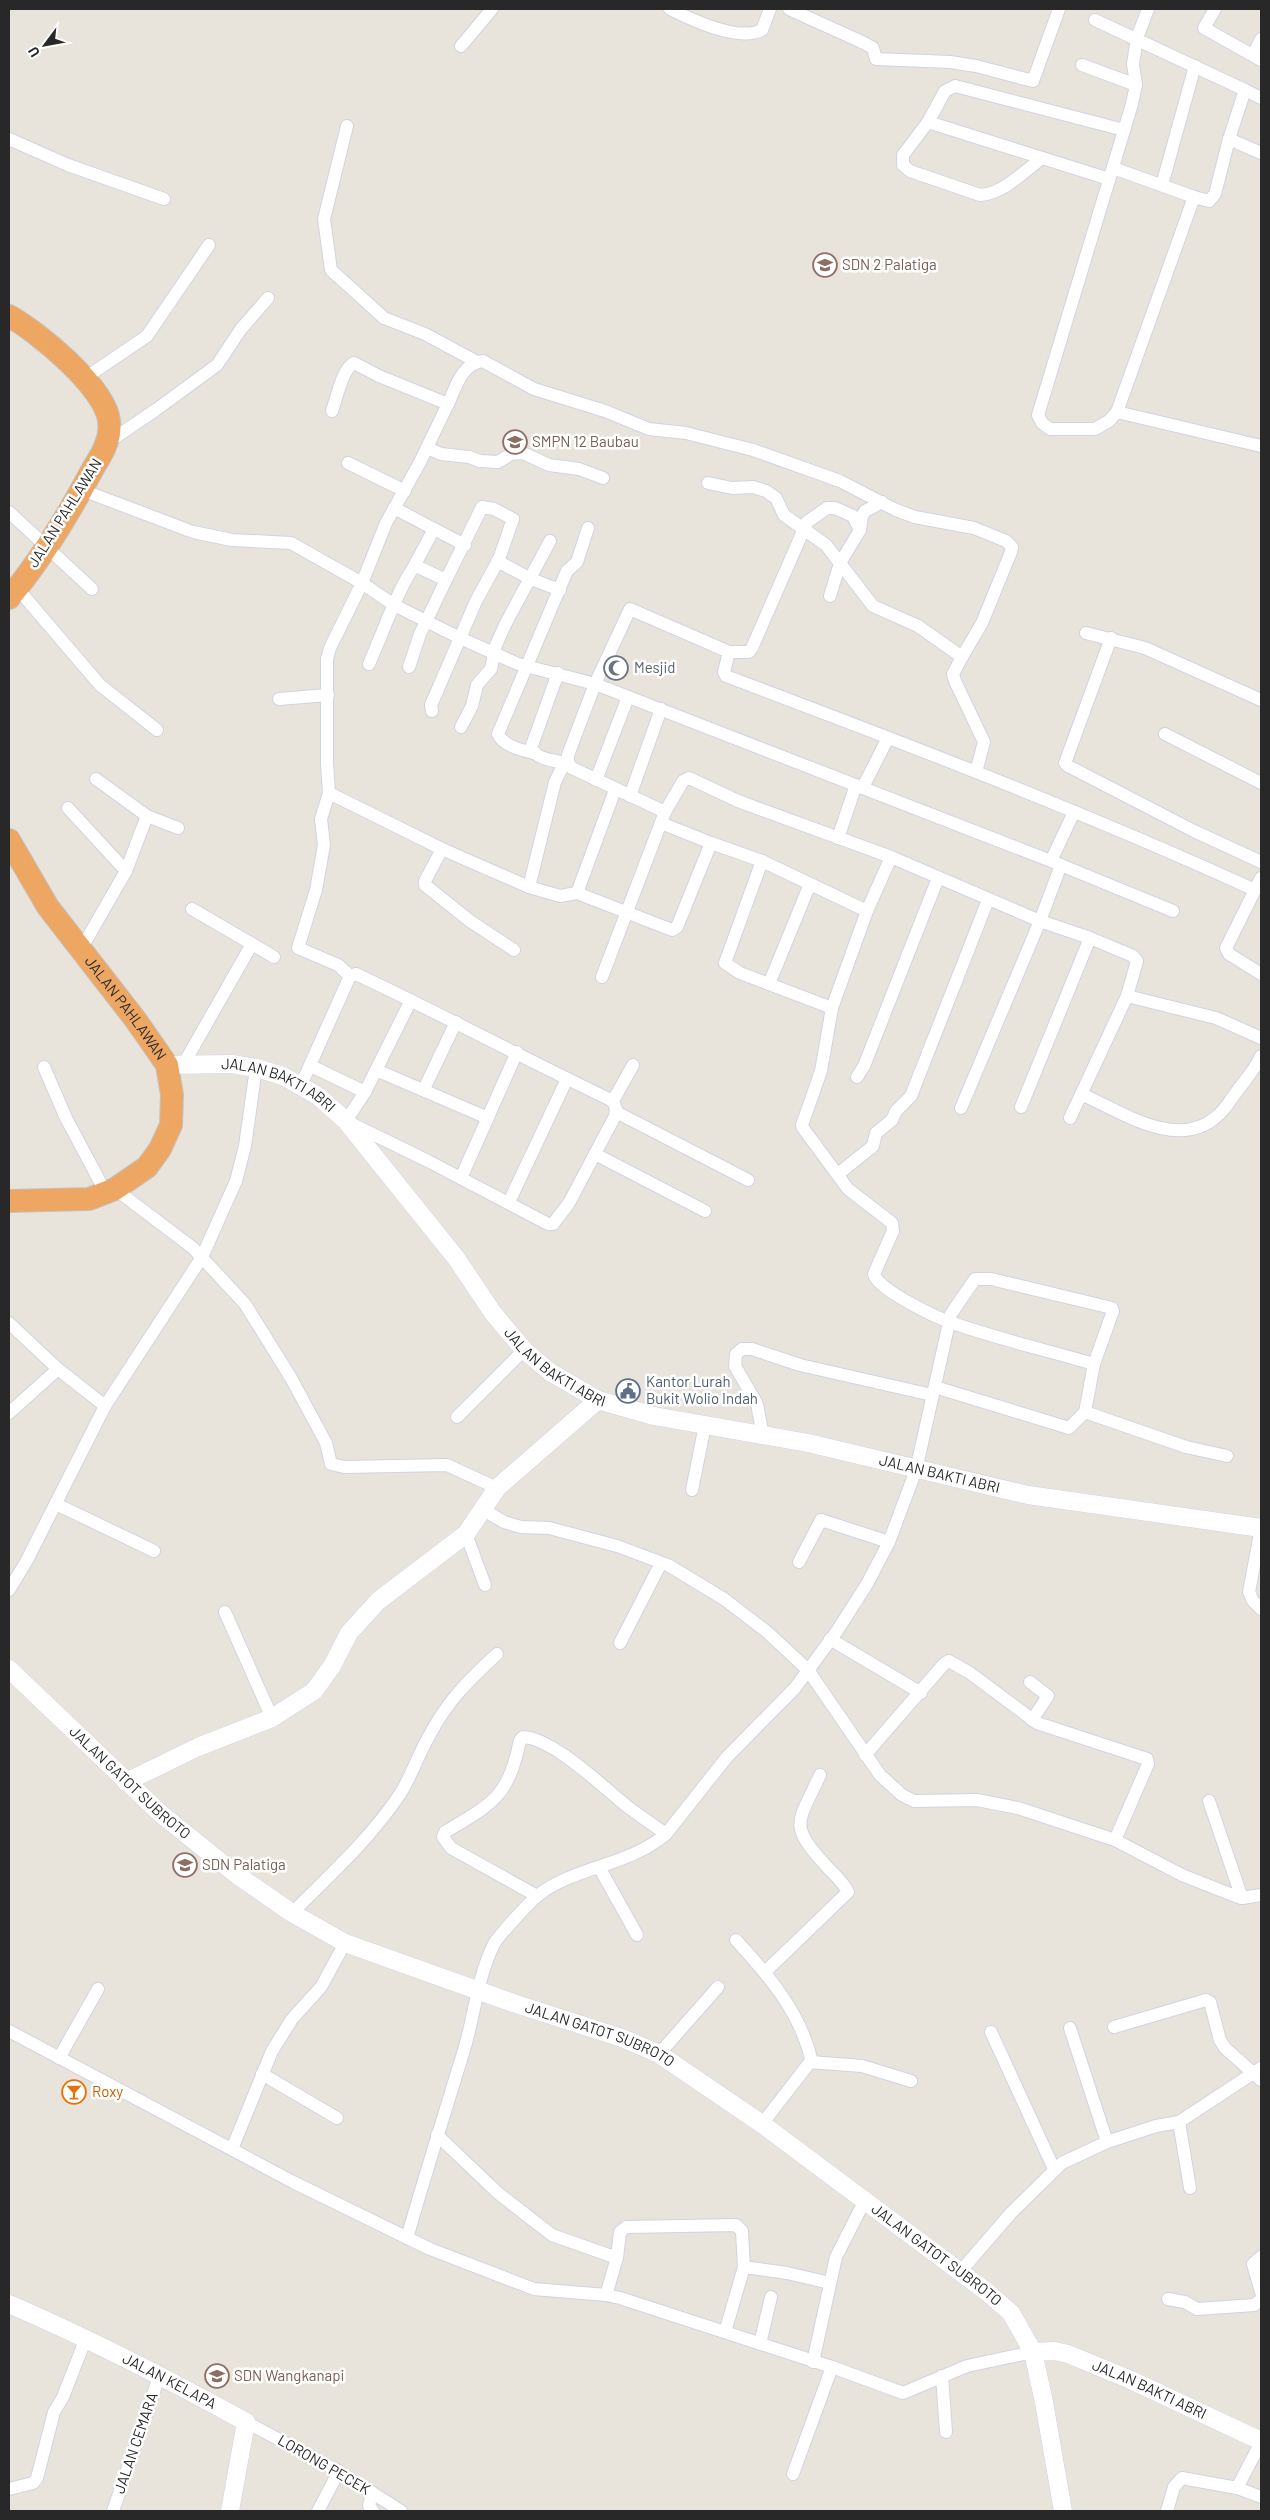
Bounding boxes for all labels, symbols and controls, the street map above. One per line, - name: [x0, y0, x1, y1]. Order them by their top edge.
- north arrow: [20, 20, 70, 70]
- text: U: [24, 44, 43, 60]
- school or university icon: SDN 2 Palatiga: [812, 252, 838, 278]
- place label: SDN 2 Palatiga: [842, 255, 937, 273]
- school or university icon: SMPN 12 Baubau: [502, 429, 528, 455]
- place label: SMPN 12 Baubau: [532, 432, 639, 450]
- street label: JALAN PAHLAWAN: [23, 455, 105, 570]
- mosque icon: Mesjid: [603, 655, 629, 681]
- place label: Mesjid: [634, 658, 676, 676]
- street label: JALAN PAHLAWAN: [82, 952, 171, 1063]
- street label: JALAN BAKTI ABRI: [221, 1054, 340, 1115]
- street label: JALAN BAKTI ABRI: [501, 1323, 608, 1410]
- place label: Kantor Lurah Bukit Wolio Indah: [646, 1372, 758, 1407]
- public building icon: Kantor Lurah Bukit Wolio Indah: [615, 1378, 641, 1404]
- street label: JALAN BAKTI ABRI: [878, 1450, 1002, 1496]
- street label: JALAN GATOT SUBROTO: [66, 1722, 195, 1842]
- school or university icon: SDN Palatiga: [172, 1852, 198, 1878]
- place label: SDN Palatiga: [202, 1855, 286, 1873]
- street label: JALAN GATOT SUBROTO: [523, 1998, 678, 2070]
- bar icon: Roxy: [61, 2079, 87, 2105]
- place label: Roxy: [92, 2082, 123, 2100]
- street label: JALAN GATOT SUBROTO: [868, 2199, 1006, 2309]
- street label: JALAN KELAPA: [120, 2348, 220, 2412]
- street label: JALAN BAKTI ABRI: [1090, 2355, 1210, 2422]
- school or university icon: SDN Wangkanapi: [204, 2363, 230, 2389]
- place label: SDN Wangkanapi: [234, 2366, 344, 2384]
- street label: JALAN CEMARA: [109, 2390, 161, 2496]
- street label: LORONG PECEK: [275, 2430, 374, 2498]

